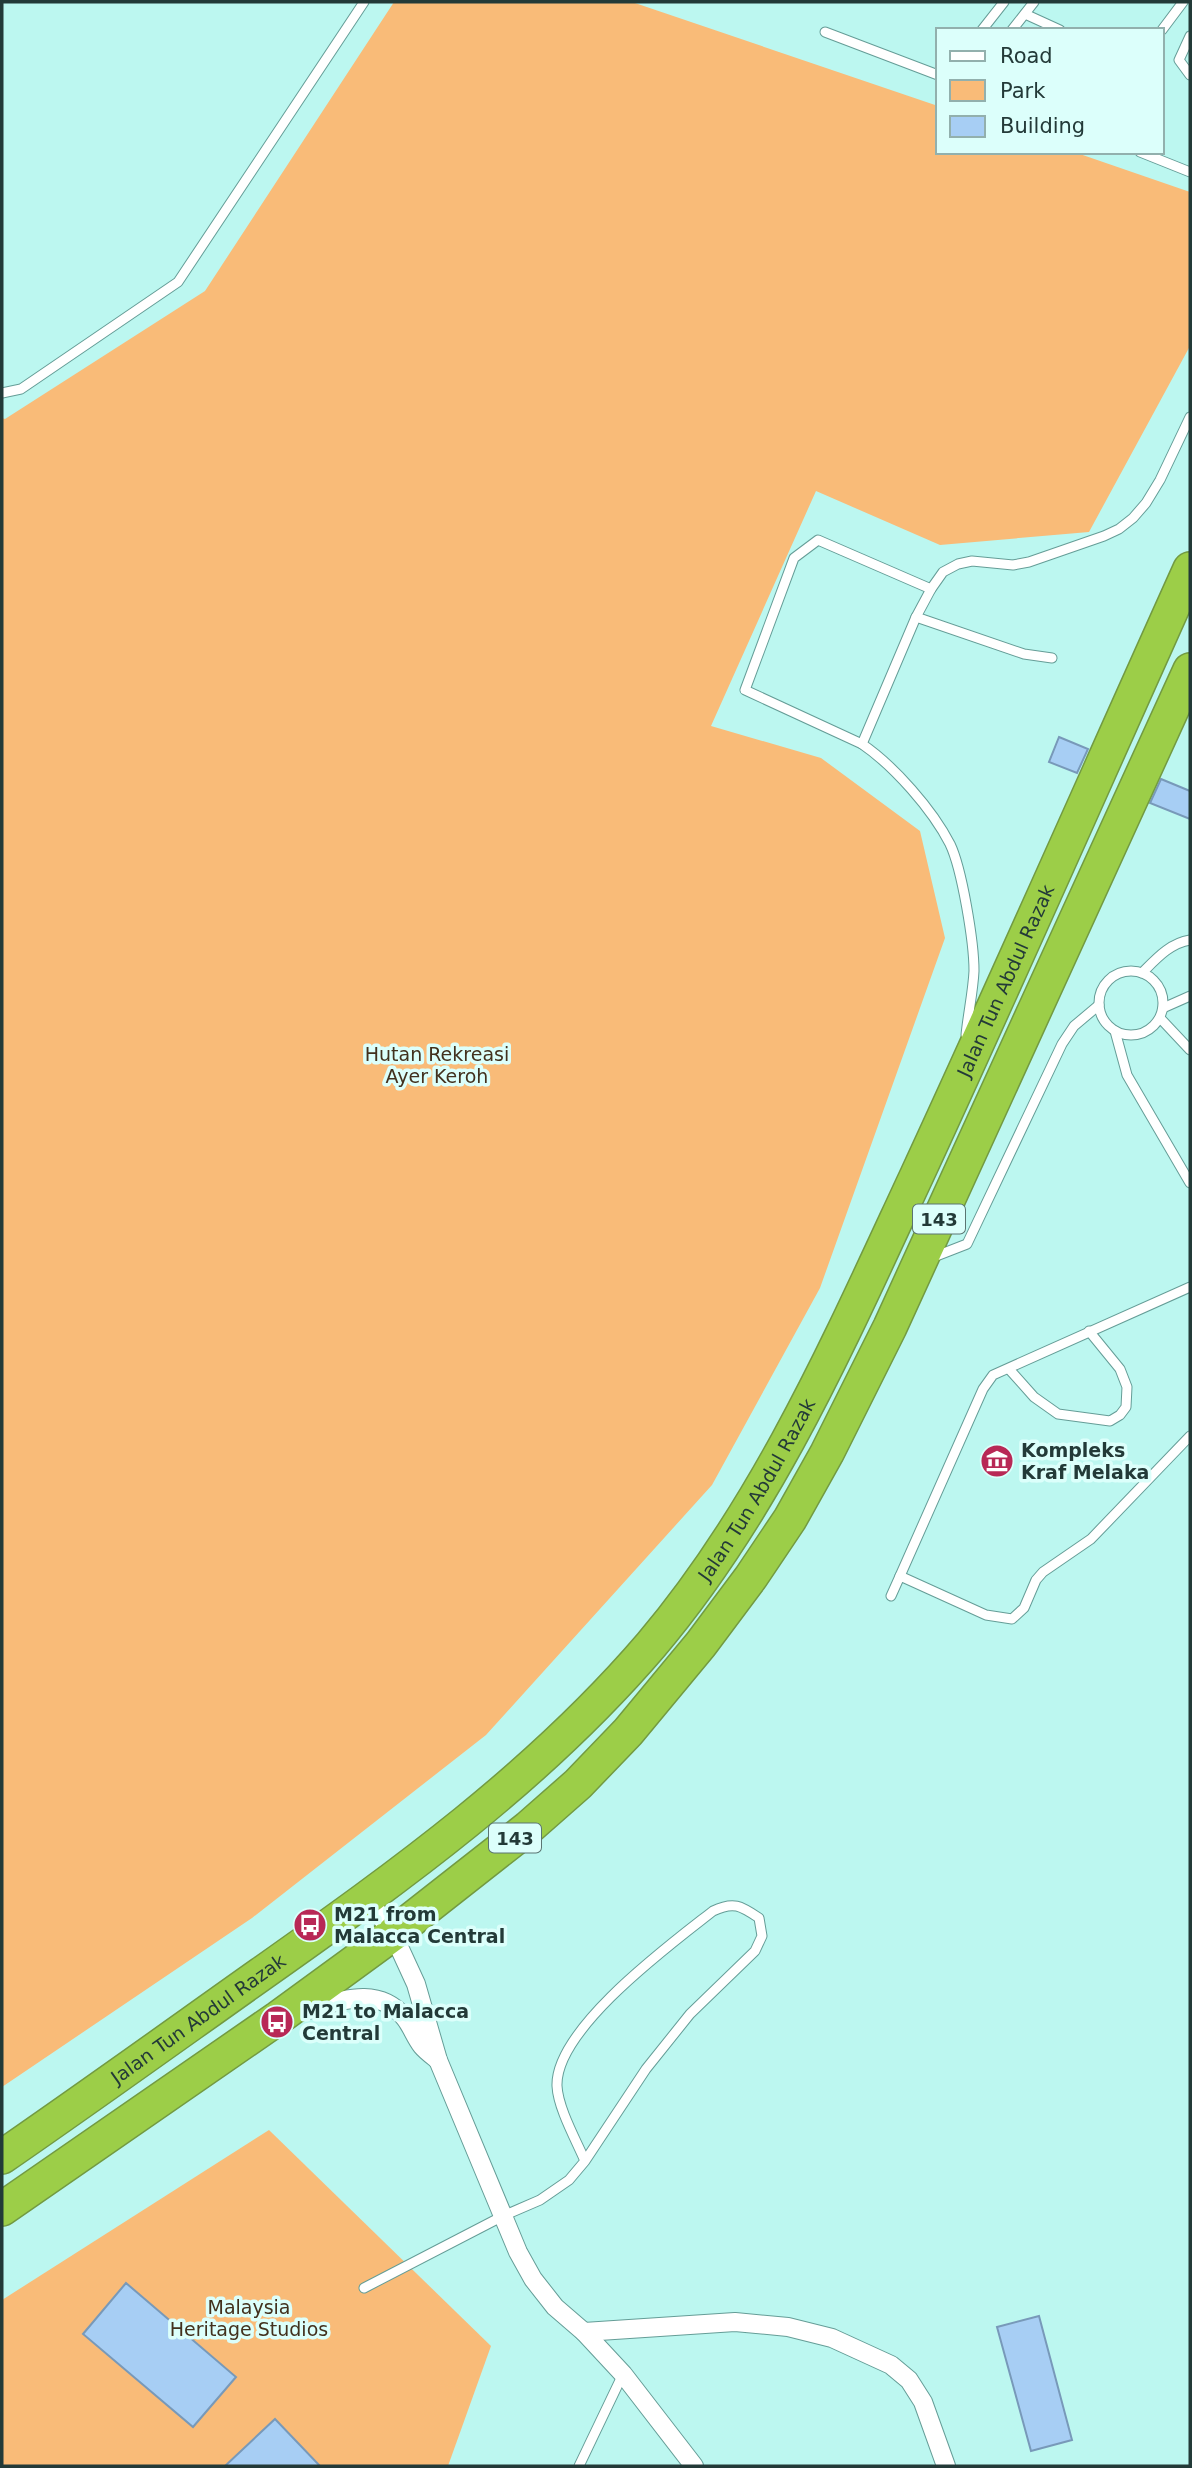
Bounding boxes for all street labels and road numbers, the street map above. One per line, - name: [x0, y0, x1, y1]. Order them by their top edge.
- street label: Jalan Tun Abdul Razak: [952, 881, 1058, 1081]
- road number: 143: [913, 1204, 965, 1234]
- street label: Jalan Tun Abdul Razak: [693, 1395, 819, 1586]
- road number: 143: [489, 1824, 541, 1852]
- street label: Jalan Tun Abdul Razak: [106, 1949, 290, 2089]

